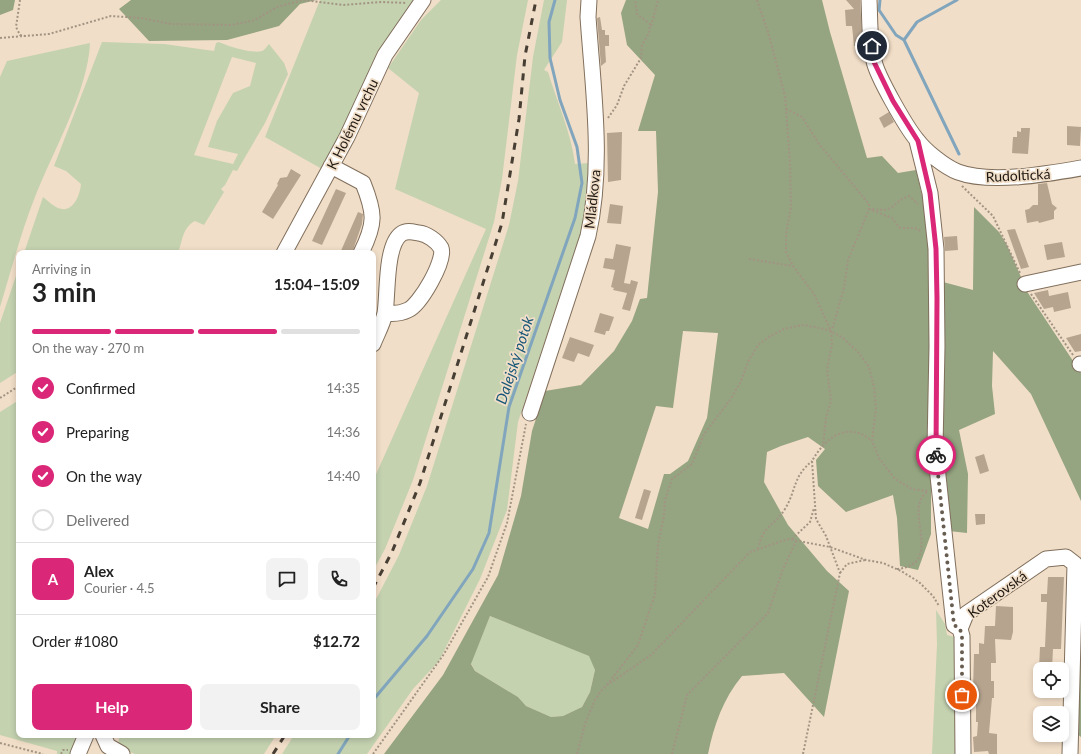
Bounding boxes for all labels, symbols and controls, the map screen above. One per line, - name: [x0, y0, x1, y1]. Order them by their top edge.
- pin: [855, 29, 889, 63]
- icon: home: [861, 35, 883, 57]
- street label: K Holému vrchu: [323, 76, 381, 172]
- street label: Rudoltická: [985, 165, 1051, 185]
- street label: Mládkova: [580, 168, 604, 229]
- text: Arriving in: [32, 261, 91, 277]
- text: 15:04–15:09: [274, 275, 360, 293]
- text: 3 min: [32, 276, 96, 308]
- water label: Dalejský potok: [491, 313, 537, 406]
- text: On the way · 270 m: [32, 340, 144, 356]
- icon: check: [32, 377, 54, 399]
- text: Confirmed: [66, 379, 135, 397]
- text: 14:35: [327, 380, 360, 396]
- icon: check: [32, 421, 54, 443]
- text: Preparing: [66, 423, 129, 441]
- text: 14:36: [327, 424, 360, 440]
- courier: [916, 435, 956, 475]
- icon: bike: [925, 444, 947, 466]
- icon: check: [32, 465, 54, 487]
- text: On the way: [66, 467, 142, 485]
- text: 14:40: [327, 468, 360, 484]
- text: Delivered: [66, 511, 129, 529]
- button: chat: [266, 558, 308, 600]
- button: phone: [318, 558, 360, 600]
- text: Alex: [84, 562, 114, 580]
- street label: Koterovská: [964, 567, 1030, 621]
- text: A: [48, 570, 58, 588]
- text: Courier · 4.5: [84, 580, 155, 596]
- text: Order #1080: [32, 632, 118, 650]
- text: $12.72: [313, 632, 360, 650]
- map controls: [1033, 662, 1069, 742]
- button: locate: [1033, 662, 1069, 698]
- pin: [945, 678, 979, 712]
- button: Help: [32, 684, 192, 730]
- button: Share: [200, 684, 360, 730]
- icon: bag: [951, 684, 973, 706]
- button: layers: [1033, 706, 1069, 742]

